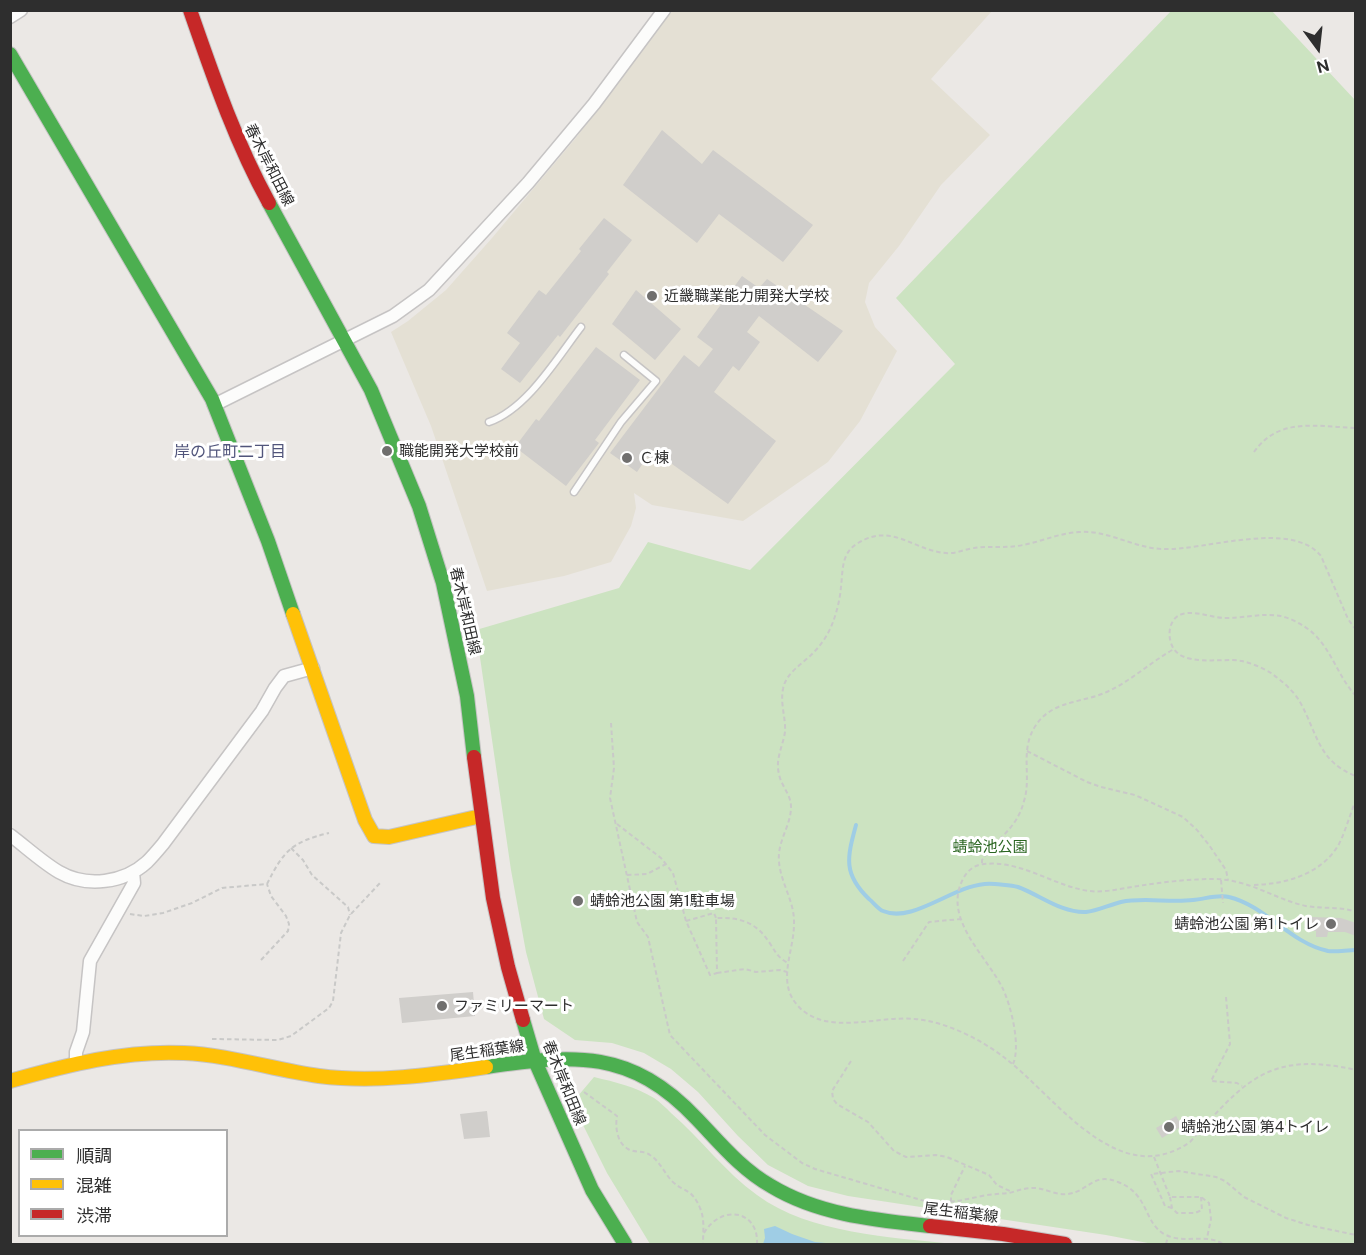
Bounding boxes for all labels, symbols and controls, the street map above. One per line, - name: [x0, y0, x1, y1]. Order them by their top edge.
- north arrow: [1288, 18, 1348, 78]
- text: N: [1314, 55, 1331, 77]
- street label: 春木岸和田線: [241, 121, 297, 209]
- place label: 近畿職業能力開発大学校: [664, 287, 829, 305]
- marker: 近畿職業能力開発大学校: [645, 289, 659, 303]
- district label: 岸の丘町二丁目: [174, 442, 286, 462]
- place label: 職能開発大学校前: [399, 442, 519, 460]
- marker: 職能開発大学校前: [380, 444, 394, 458]
- place label: Ｃ棟: [639, 449, 669, 467]
- marker: Ｃ棟: [620, 451, 634, 465]
- street label: 春木岸和田線: [446, 565, 484, 657]
- park label: 蜻蛉池公園: [953, 838, 1027, 856]
- place label: 蜻蛉池公園 第1駐車場: [590, 892, 735, 910]
- marker: 蜻蛉池公園 第1駐車場: [571, 894, 585, 908]
- place label: 蜻蛉池公園 第1トイレ: [1174, 915, 1319, 933]
- marker: 蜻蛉池公園 第1トイレ: [1324, 917, 1338, 931]
- place label: ファミリーマート: [454, 997, 574, 1015]
- marker: ファミリーマート: [435, 999, 449, 1013]
- street label: 尾生稲葉線: [449, 1037, 525, 1065]
- street label: 春木岸和田線: [539, 1038, 589, 1128]
- place label: 蜻蛉池公園 第4トイレ: [1181, 1118, 1329, 1136]
- marker: 蜻蛉池公園 第4トイレ: [1162, 1120, 1176, 1134]
- legend: [18, 1129, 228, 1237]
- text: 順調: [76, 1145, 112, 1166]
- text: 混雑: [76, 1175, 112, 1196]
- street label: 尾生稲葉線: [923, 1199, 999, 1227]
- text: 渋滞: [76, 1205, 112, 1226]

